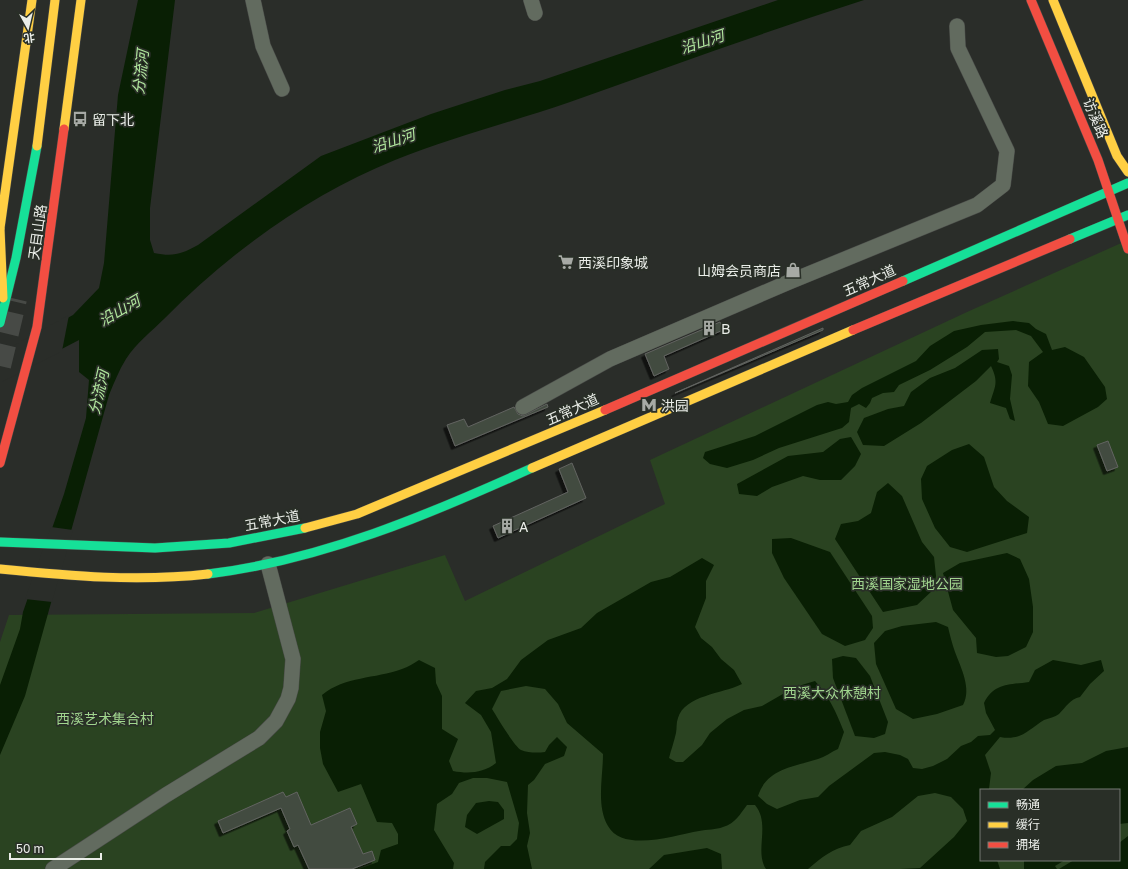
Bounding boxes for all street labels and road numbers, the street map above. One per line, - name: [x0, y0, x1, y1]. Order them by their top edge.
- street label: 访溪路: [1080, 95, 1112, 141]
- street label: 天目山路: [25, 203, 49, 261]
- street label: 五常大道: [840, 261, 898, 299]
- street label: 五常大道: [543, 390, 601, 428]
- street label: 五常大道: [243, 506, 301, 534]

